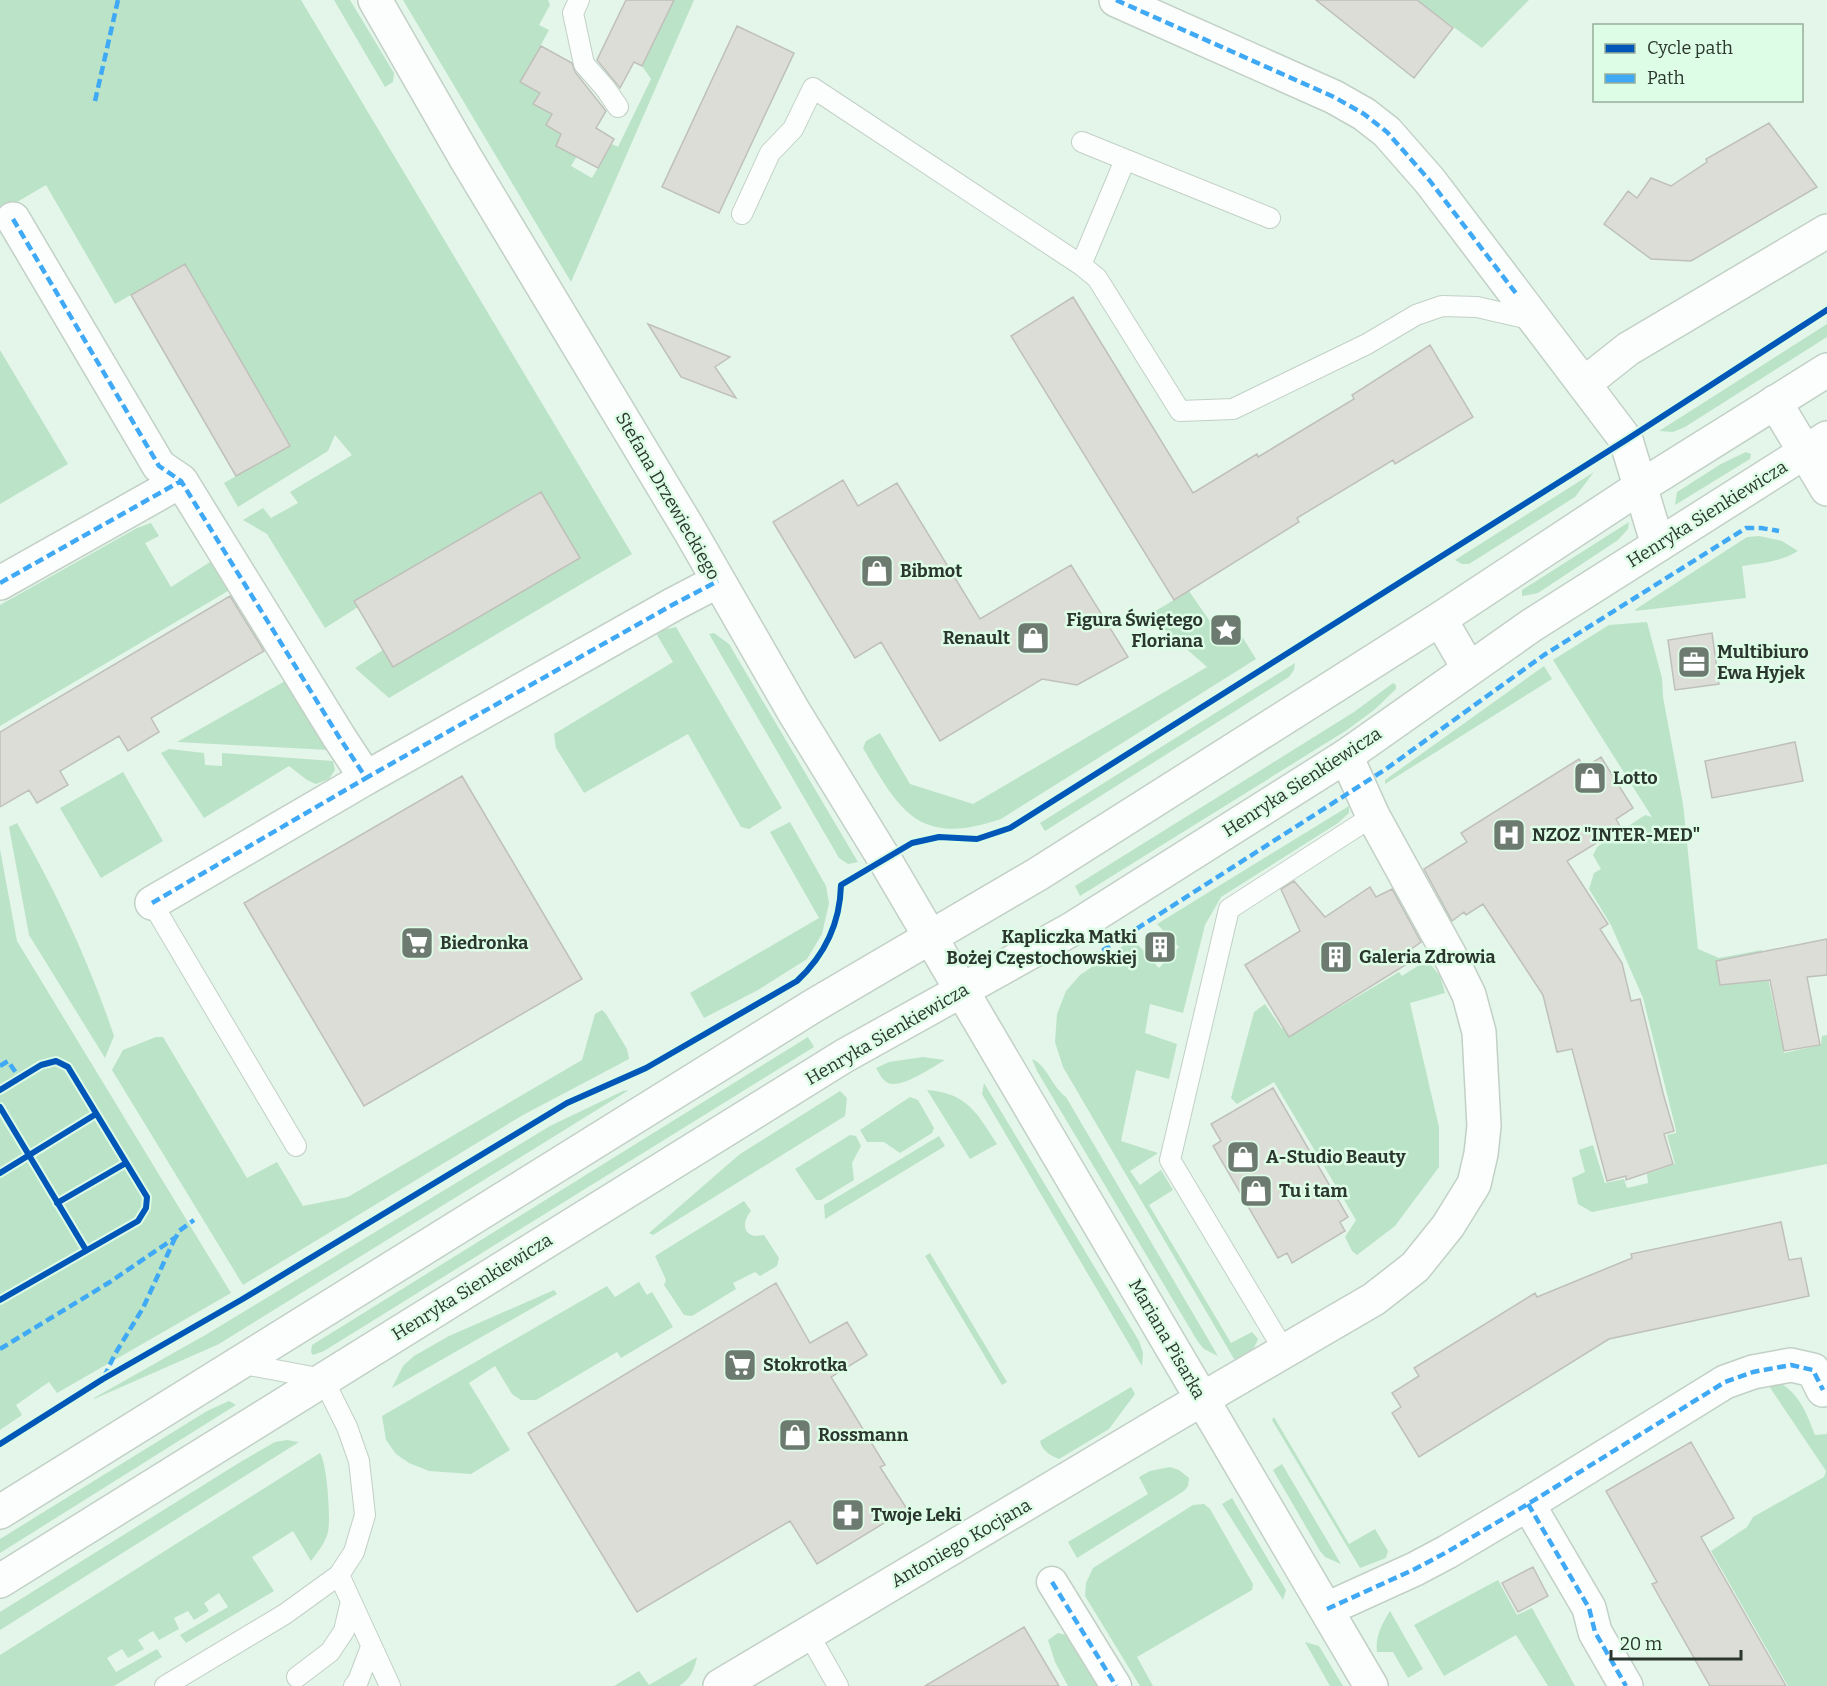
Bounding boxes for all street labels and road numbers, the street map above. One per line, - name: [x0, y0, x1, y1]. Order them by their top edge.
- street label: Stefana Drzewieckiego: [611, 408, 725, 584]
- street label: Henryka Sienkiewicza: [1623, 456, 1791, 572]
- street label: Henryka Sienkiewicza: [1218, 722, 1386, 842]
- street label: Henryka Sienkiewicza: [801, 978, 973, 1090]
- street label: Henryka Sienkiewicza: [388, 1229, 556, 1345]
- street label: Mariana Pisarka: [1124, 1275, 1210, 1403]
- street label: Antoniego Kocjana: [887, 1494, 1035, 1592]

